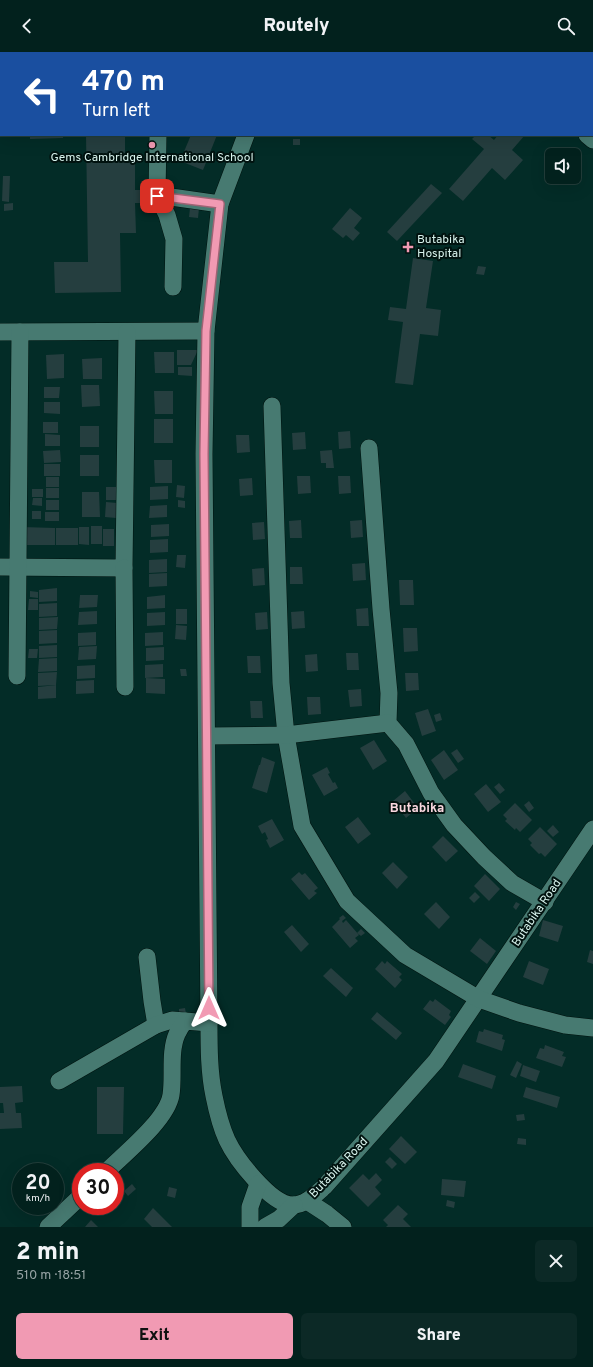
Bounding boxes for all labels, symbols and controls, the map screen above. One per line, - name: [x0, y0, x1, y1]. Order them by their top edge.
- icon: back: [16, 15, 38, 37]
- text: Routely: [263, 15, 330, 38]
- icon: search: [555, 15, 577, 37]
- text: 470 m: [82, 65, 165, 101]
- icon: left: [16, 68, 68, 120]
- text: Turn left: [82, 100, 150, 123]
- marker: Gems Cambridge International School: [147, 140, 157, 150]
- map controls: [545, 148, 581, 184]
- button: sound: [545, 148, 581, 184]
- place label: Gems Cambridge International School: [50, 150, 254, 166]
- pin: [140, 179, 174, 213]
- icon: arrive: [146, 185, 168, 207]
- place label: Butabika Hospital: [417, 232, 465, 262]
- marker: Butabika Hospital: [402, 241, 414, 253]
- district label: Butabika: [390, 801, 444, 817]
- street label: Butabika Road: [509, 876, 565, 950]
- position arrow: [188, 987, 230, 1029]
- street label: Butabika Road: [306, 1134, 372, 1202]
- speed limit sign: 30: [72, 1163, 124, 1215]
- text: 20: [25, 1171, 51, 1197]
- text: km/h: [26, 1192, 50, 1205]
- text: 2 min: [16, 1238, 80, 1268]
- button: close: [535, 1240, 577, 1282]
- text: 510 m · 18:51: [16, 1268, 86, 1284]
- button: Exit: [16, 1313, 293, 1359]
- button: Share: [301, 1313, 577, 1359]

